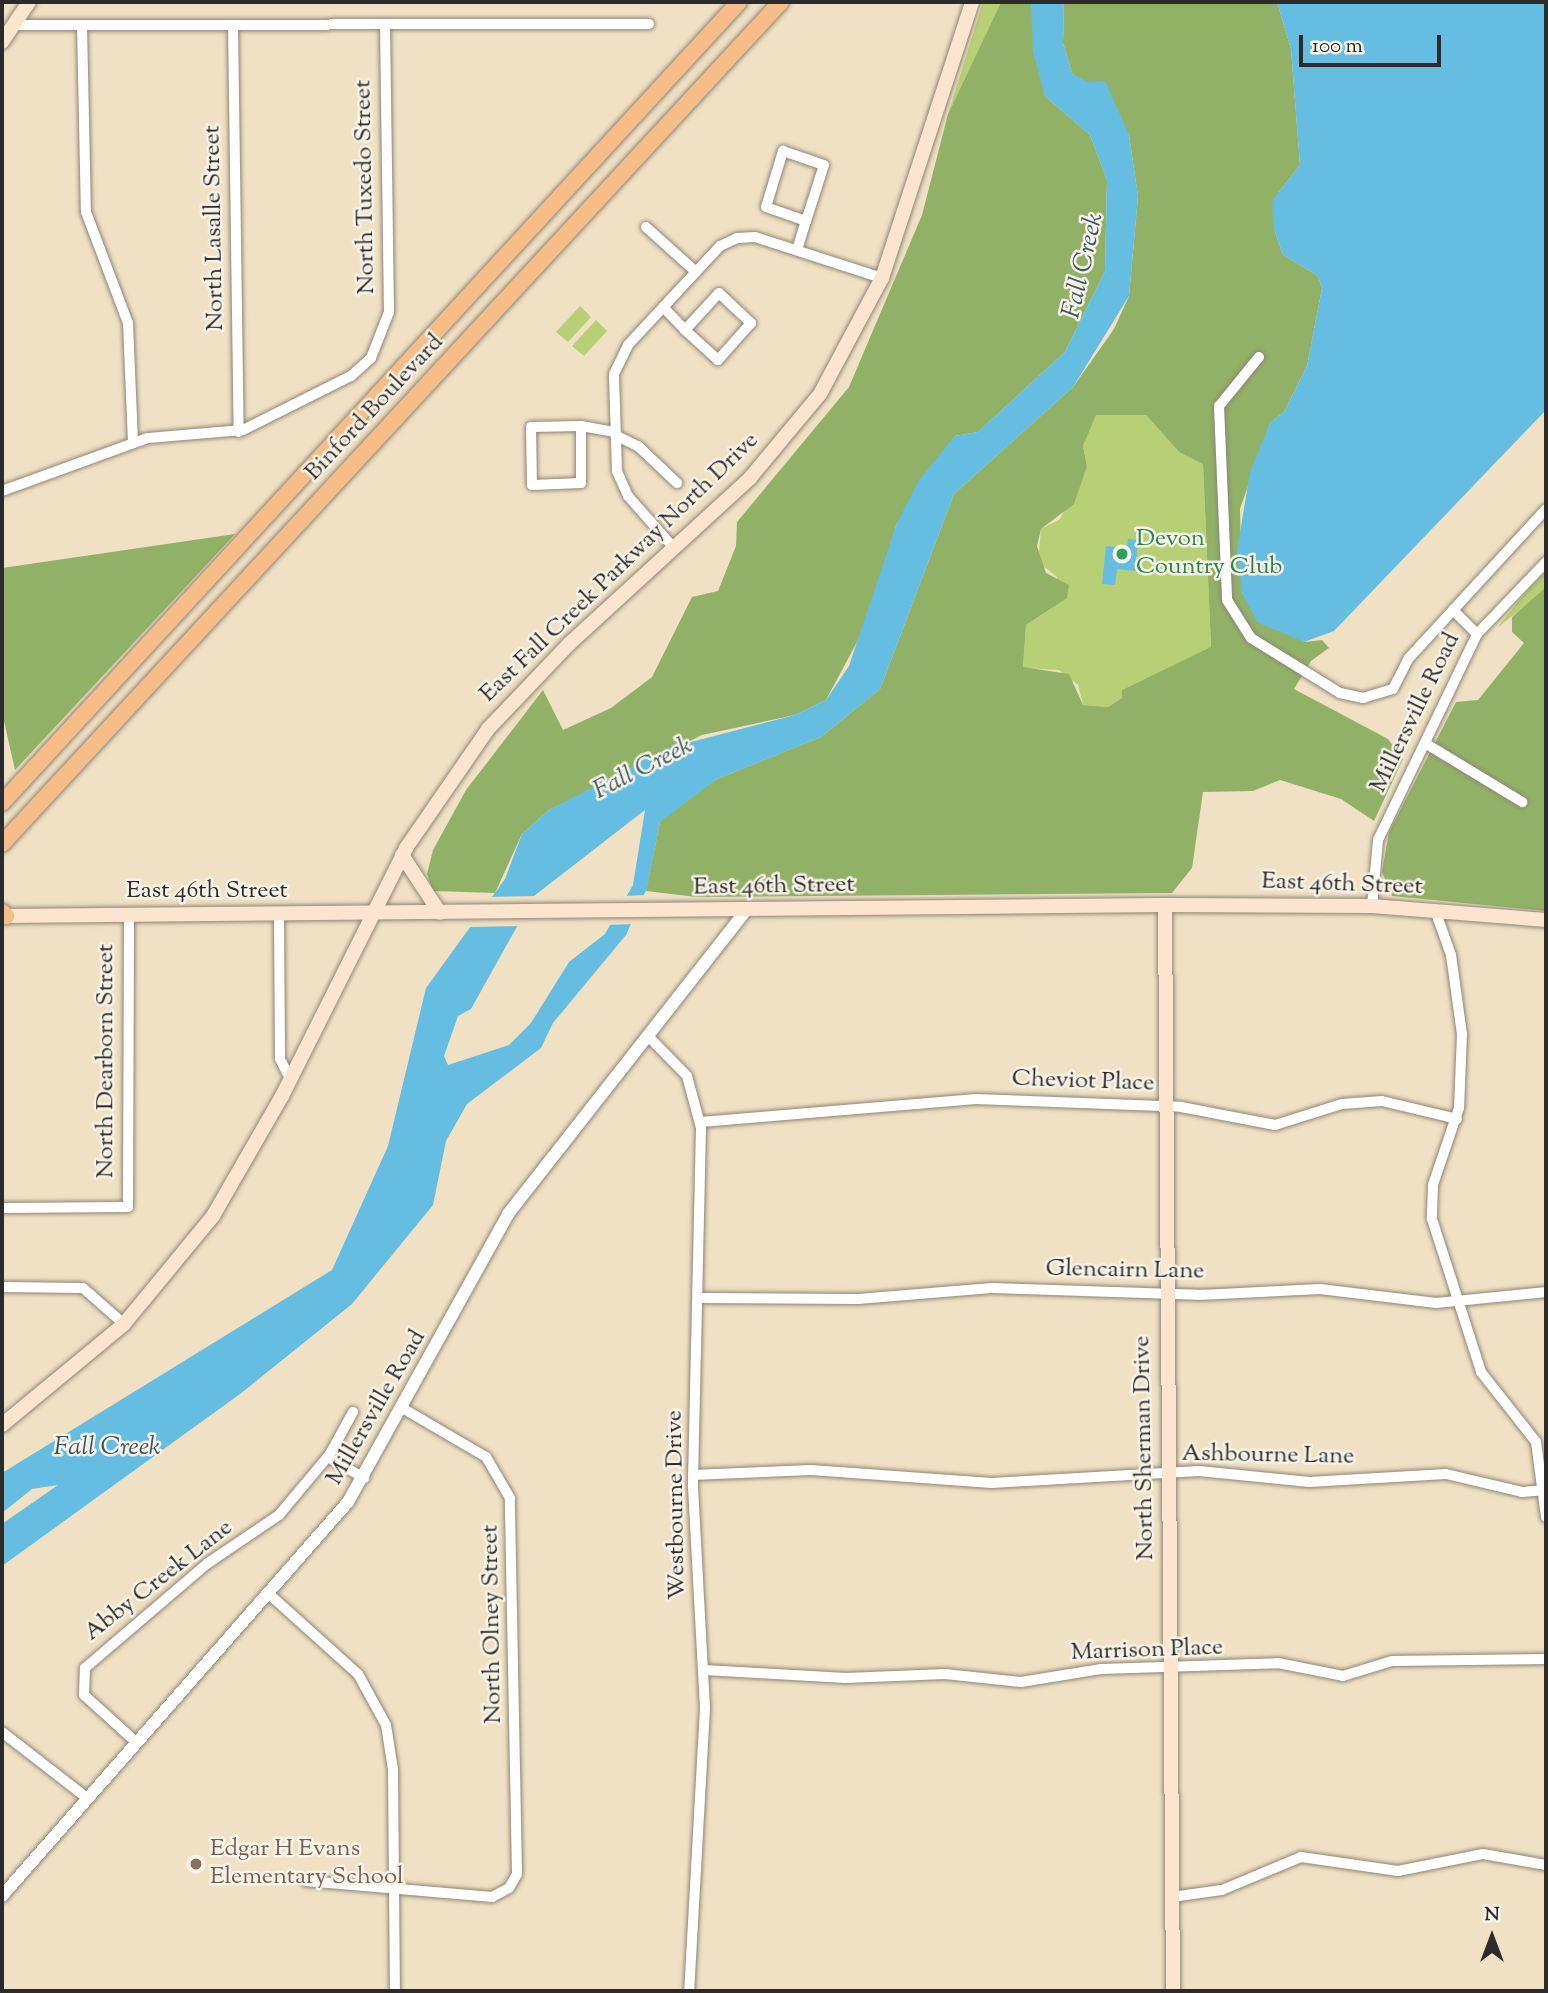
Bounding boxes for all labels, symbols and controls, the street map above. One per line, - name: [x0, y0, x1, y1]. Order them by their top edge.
- scale bar: [1303, 21, 1445, 65]
- text: 100 m: [1312, 32, 1363, 62]
- street label: North Tuxedo Street: [350, 79, 382, 295]
- street label: North Lasalle Street: [199, 125, 231, 331]
- water label: Fall Creek: [1057, 210, 1111, 322]
- street label: Binford Boulevard: [300, 329, 450, 487]
- street label: East Fall Creek Parkway North Drive: [475, 427, 765, 709]
- place label: Devon Country Club: [1136, 526, 1282, 582]
- marker: Devon Country Club: [1114, 546, 1130, 562]
- street label: Millersville Road: [1365, 628, 1467, 798]
- water label: Fall Creek: [588, 731, 698, 807]
- street label: East 46th Street: [1261, 868, 1423, 902]
- street label: East 46th Street: [693, 871, 855, 903]
- street label: East 46th Street: [126, 878, 288, 906]
- street label: North Dearborn Street: [93, 944, 121, 1178]
- street label: Cheviot Place: [1011, 1065, 1155, 1099]
- street label: Glencairn Lane: [1045, 1255, 1205, 1287]
- street label: Millersville Road: [321, 1325, 433, 1491]
- street label: North Sherman Drive: [1129, 1335, 1161, 1561]
- street label: Westbourne Drive: [661, 1410, 693, 1600]
- water label: Fall Creek: [53, 1432, 161, 1464]
- street label: Ashbourne Lane: [1181, 1440, 1355, 1472]
- street label: Abby Creek Lane: [79, 1514, 239, 1648]
- street label: North Olney Street: [477, 1524, 509, 1724]
- street label: Marrison Place: [1070, 1634, 1224, 1668]
- place label: Edgar H Evans Elementary School: [210, 1836, 404, 1892]
- marker: Edgar H Evans Elementary School: [188, 1856, 204, 1872]
- north arrow: [1457, 1902, 1527, 1972]
- text: N: [1484, 1902, 1500, 1929]

